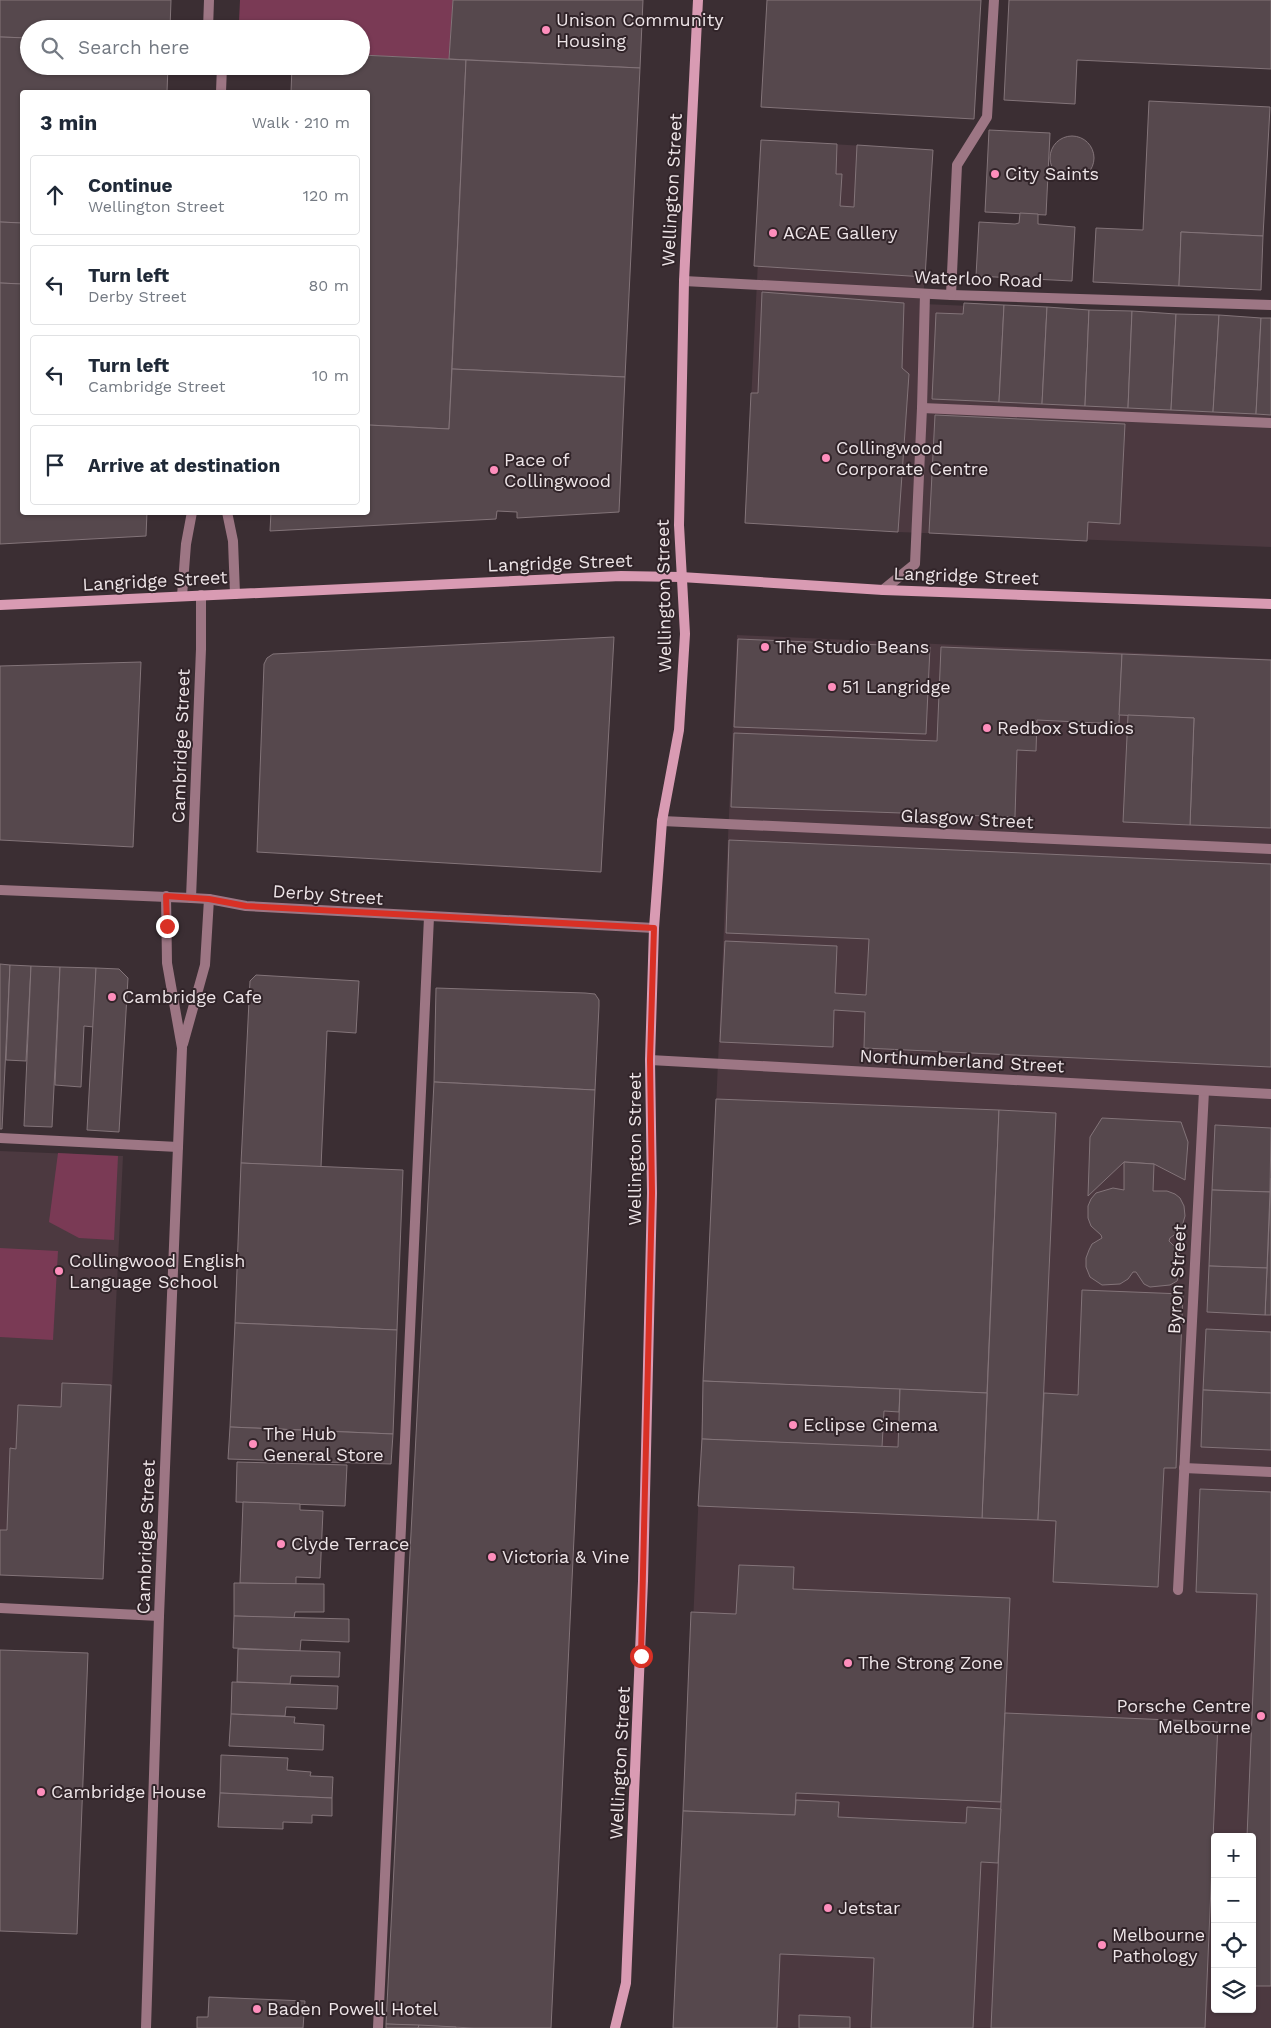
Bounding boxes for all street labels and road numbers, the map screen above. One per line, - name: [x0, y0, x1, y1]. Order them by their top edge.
- street label: Wellington Street: [657, 112, 686, 267]
- street label: Waterloo Road: [913, 266, 1043, 291]
- street label: Wellington Street: [652, 519, 675, 673]
- street label: Langridge Street: [487, 549, 633, 576]
- street label: Langridge Street: [893, 562, 1039, 589]
- street label: Langridge Street: [82, 566, 229, 595]
- street label: Cambridge Street: [167, 668, 194, 824]
- street label: Glasgow Street: [900, 805, 1035, 832]
- street label: Derby Street: [272, 880, 385, 909]
- street label: Northumberland Street: [859, 1045, 1065, 1076]
- street label: Wellington Street: [624, 1072, 645, 1226]
- street label: Byron Street: [1163, 1223, 1190, 1335]
- street label: Cambridge Street: [132, 1459, 159, 1615]
- street label: Wellington Street: [605, 1685, 634, 1840]

